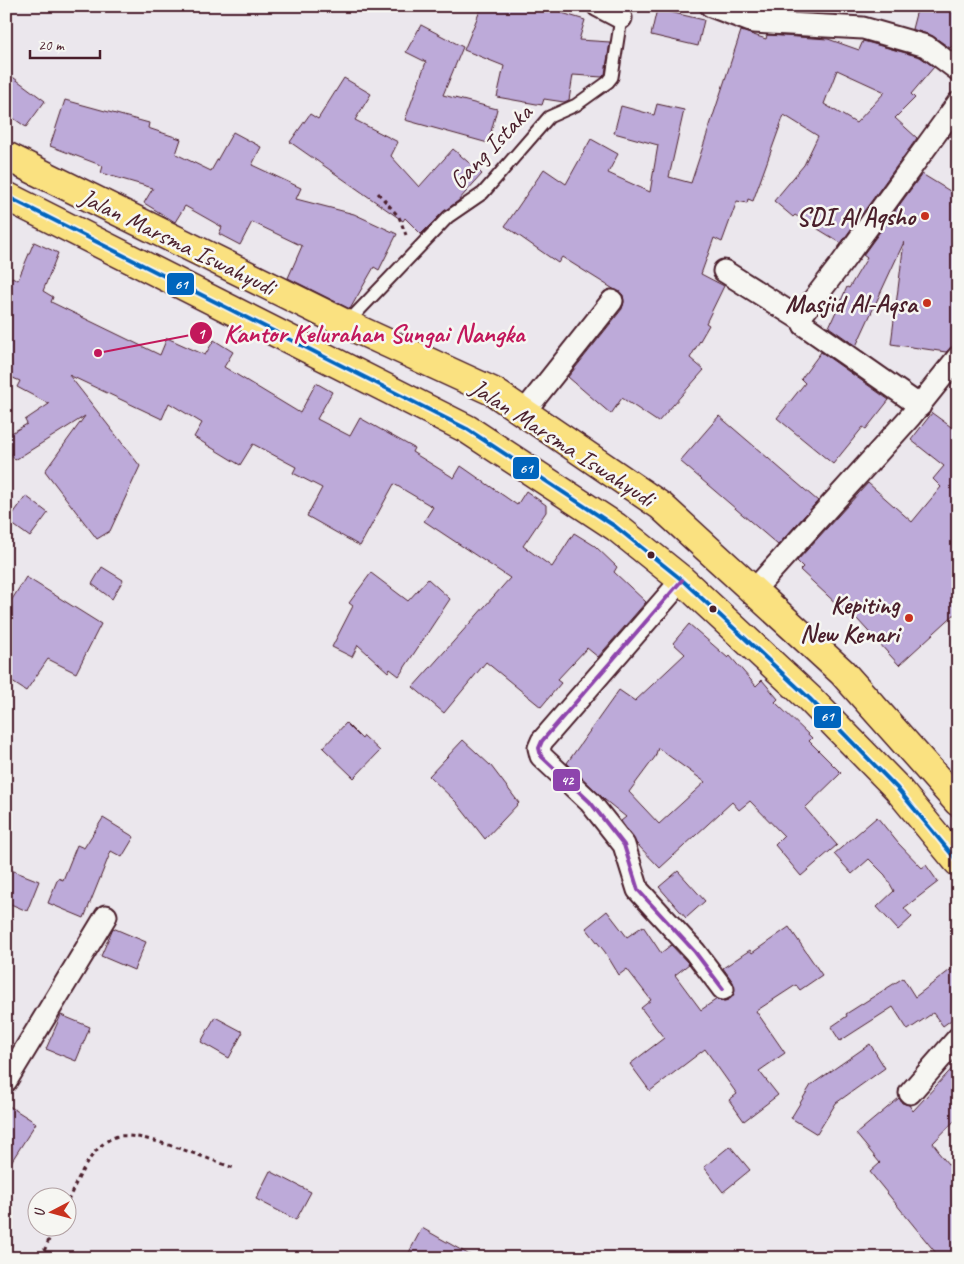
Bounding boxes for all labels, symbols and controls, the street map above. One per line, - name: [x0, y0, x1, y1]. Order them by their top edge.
- scale bar: [30, 28, 100, 60]
- text: 20 m: [38, 36, 65, 55]
- street label: Gang Istaka: [442, 96, 540, 196]
- street label: Jalan Marsma Iswahyudi: [74, 180, 283, 304]
- place label: SDI Al Aqsho: [796, 201, 917, 233]
- marker: SDI Al Aqsho: [919, 210, 931, 222]
- line badge: 61: [166, 272, 195, 296]
- text: 61: [175, 276, 189, 293]
- place label: Masjid Al-Aqsa: [785, 288, 919, 320]
- marker: Masjid Al-Aqsa: [921, 297, 933, 309]
- callout: Kantor Kelurahan Sungai Nangka: [189, 313, 535, 354]
- text: Kantor Kelurahan Sungai Nangka: [223, 317, 527, 350]
- text: 1: [198, 325, 207, 344]
- street label: Jalan Marsma Iswahyudi: [464, 371, 663, 516]
- line badge: 61: [512, 456, 540, 480]
- text: 61: [520, 460, 534, 477]
- unlabelled marker: [646, 550, 656, 560]
- place label: Kepiting New Kenari: [800, 589, 902, 650]
- unlabelled marker: [708, 604, 718, 614]
- marker: Kepiting New Kenari: [903, 612, 915, 624]
- line badge: 61: [813, 705, 842, 729]
- text: 61: [821, 708, 835, 725]
- line badge: 42: [552, 768, 581, 792]
- text: 42: [561, 772, 575, 789]
- north arrow: [28, 1186, 78, 1236]
- text: U: [30, 1206, 48, 1218]

